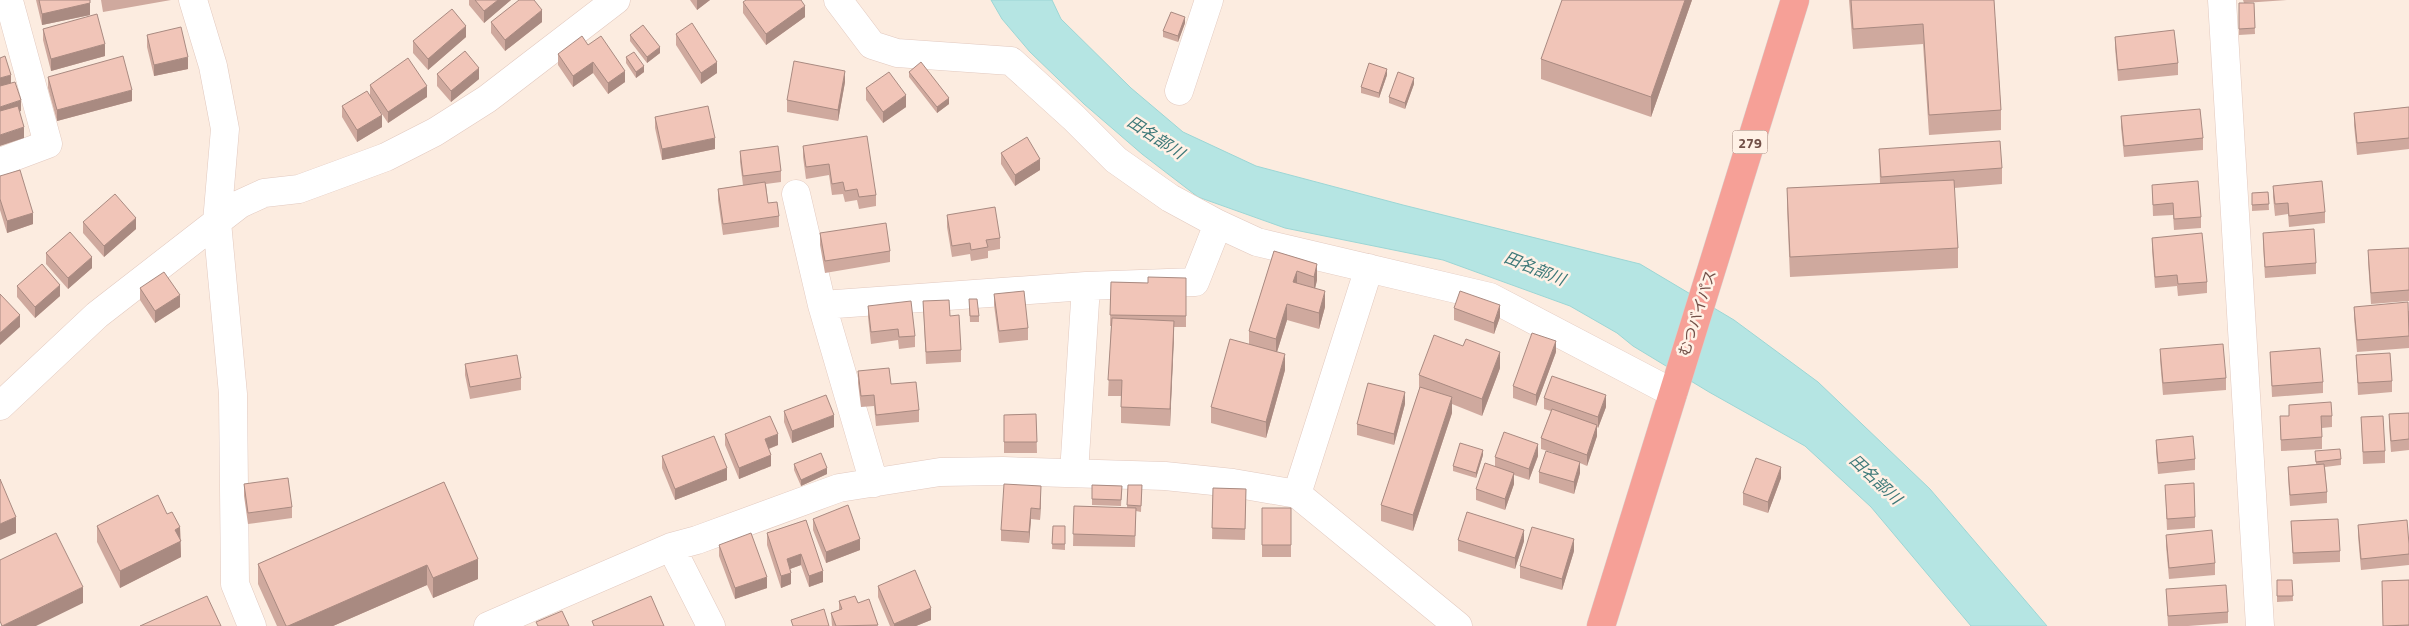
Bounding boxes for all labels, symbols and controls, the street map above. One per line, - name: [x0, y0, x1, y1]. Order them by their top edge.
- water label: 田名部川: [1123, 110, 1191, 166]
- road number: 279: [1732, 130, 1768, 154]
- water label: 田名部川: [1501, 245, 1571, 292]
- street label: むつバイパス: [1672, 267, 1722, 359]
- water label: 田名部川: [1844, 448, 1909, 511]

